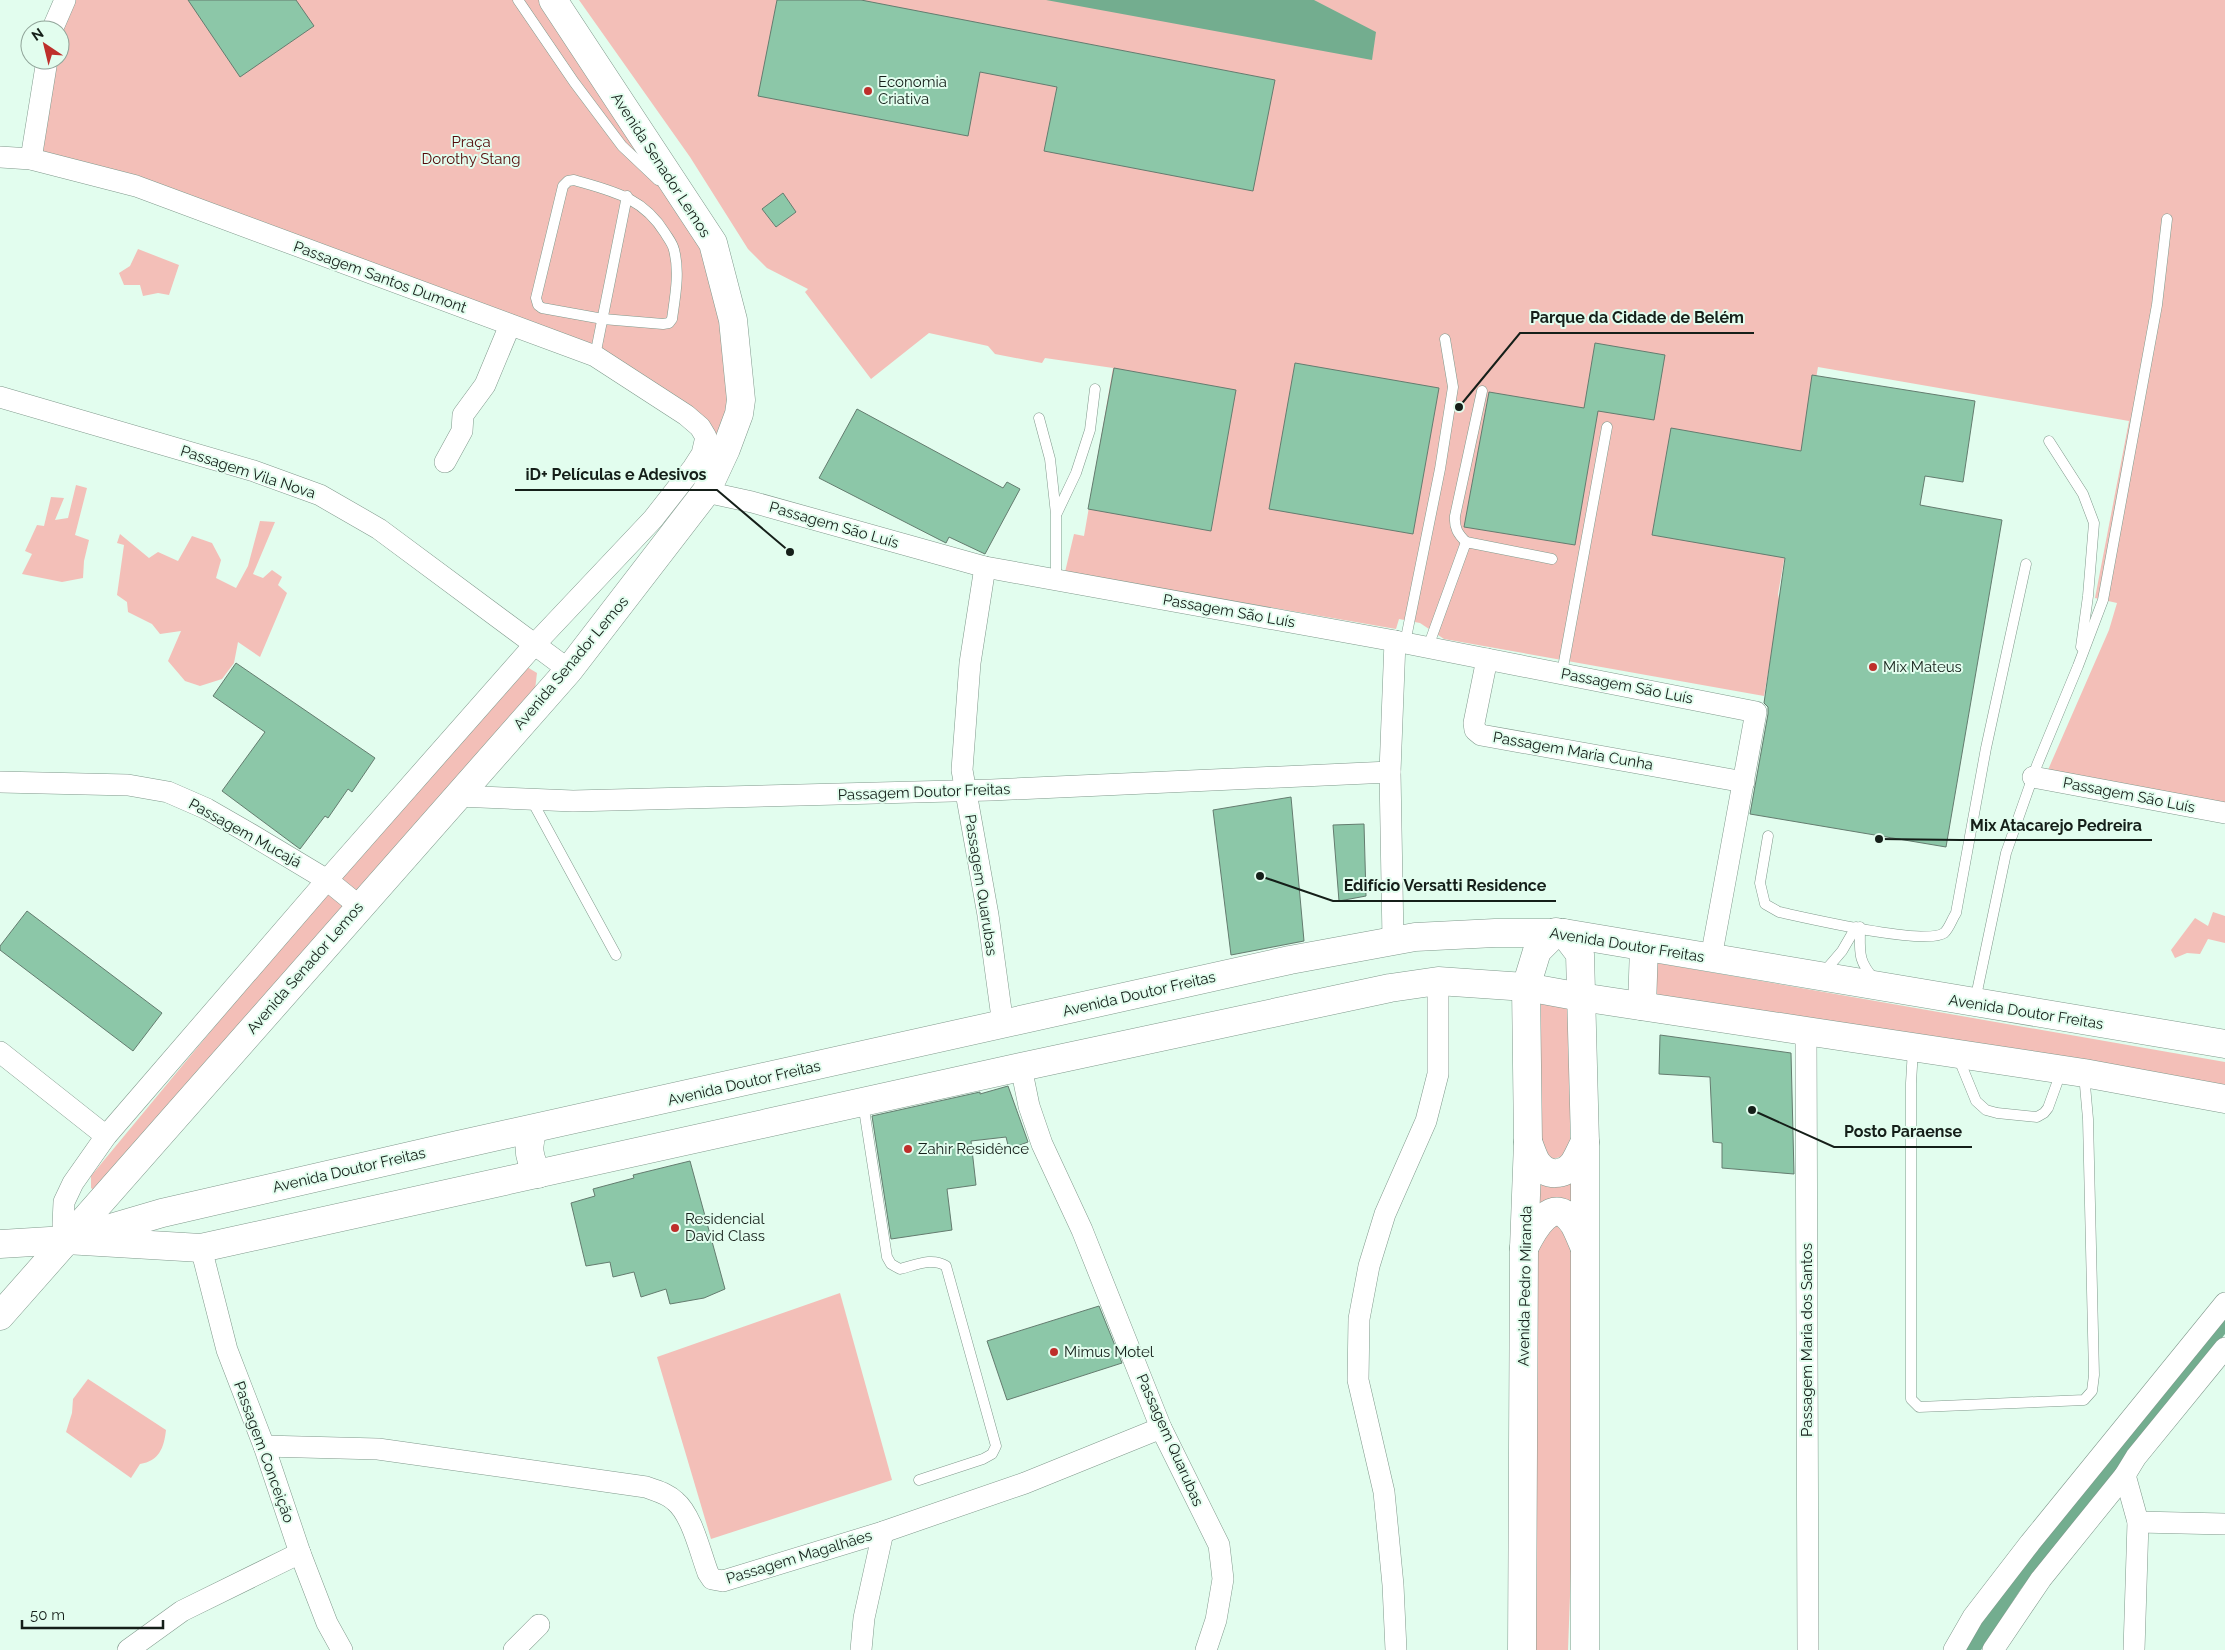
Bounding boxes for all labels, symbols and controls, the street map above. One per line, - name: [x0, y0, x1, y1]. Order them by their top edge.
- north arrow: [20, 20, 70, 70]
- text: N: [29, 25, 47, 44]
- place label: Economia Criativa: [878, 73, 947, 108]
- marker: Economia Criativa: [862, 85, 874, 97]
- street label: Avenida Senador Lemos: [608, 89, 714, 241]
- park label: Praça Dorothy Stang: [422, 133, 520, 168]
- street label: Passagem Santos Dumont: [291, 237, 469, 317]
- callout: Parque da Cidade de Belém: [1520, 302, 1754, 333]
- text: Parque da Cidade de Belém: [1530, 308, 1744, 327]
- street label: Passagem Vila Nova: [178, 442, 318, 502]
- callout: iD+ Películas e Adesivos: [515, 459, 717, 490]
- text: iD+ Películas e Adesivos: [525, 465, 707, 484]
- street label: Passagem São Luís: [767, 498, 901, 552]
- street label: Passagem São Luís: [1161, 591, 1297, 631]
- street label: Avenida Senador Lemos: [510, 593, 632, 733]
- place label: Mix Mateus: [1883, 658, 1962, 676]
- marker: Mix Mateus: [1867, 661, 1879, 673]
- street label: Passagem São Luís: [1560, 664, 1694, 708]
- street label: Passagem Maria Cunha: [1491, 728, 1655, 774]
- street label: Passagem São Luís: [2062, 773, 2196, 817]
- street label: Passagem Doutor Freitas: [837, 780, 1011, 804]
- street label: Passagem Mucajá: [186, 795, 304, 871]
- callout: Mix Atacarejo Pedreira: [1960, 809, 2152, 840]
- street label: Passagem Quarubas: [961, 813, 1001, 957]
- text: Mix Atacarejo Pedreira: [1970, 816, 2142, 835]
- callout: Edifício Versatti Residence: [1333, 870, 1556, 901]
- text: Edifício Versatti Residence: [1344, 876, 1547, 895]
- street label: Avenida Senador Lemos: [243, 898, 367, 1038]
- street label: Avenida Doutor Freitas: [1548, 924, 1706, 966]
- street label: Avenida Doutor Freitas: [1061, 968, 1217, 1020]
- street label: Avenida Doutor Freitas: [1947, 991, 2105, 1033]
- street label: Avenida Doutor Freitas: [666, 1057, 822, 1109]
- callout: Posto Paraense: [1834, 1116, 1972, 1147]
- text: Posto Paraense: [1844, 1122, 1962, 1141]
- place label: Zahir Residênce: [918, 1140, 1029, 1158]
- marker: Zahir Residênce: [902, 1143, 914, 1155]
- street label: Avenida Doutor Freitas: [271, 1144, 427, 1196]
- street label: Avenida Pedro Miranda: [1515, 1206, 1535, 1366]
- place label: Residencial David Class: [685, 1210, 765, 1245]
- marker: Residencial David Class: [669, 1222, 681, 1234]
- street label: Passagem Maria dos Santos: [1798, 1243, 1816, 1437]
- place label: Mimus Motel: [1064, 1343, 1155, 1361]
- marker: Mimus Motel: [1048, 1346, 1060, 1358]
- street label: Passagem Quarubas: [1133, 1371, 1207, 1509]
- street label: Passagem Conceição: [230, 1379, 298, 1525]
- street label: Passagem Magalhães: [724, 1526, 874, 1588]
- scale bar: [22, 1598, 164, 1630]
- text: 50 m: [30, 1606, 65, 1624]

